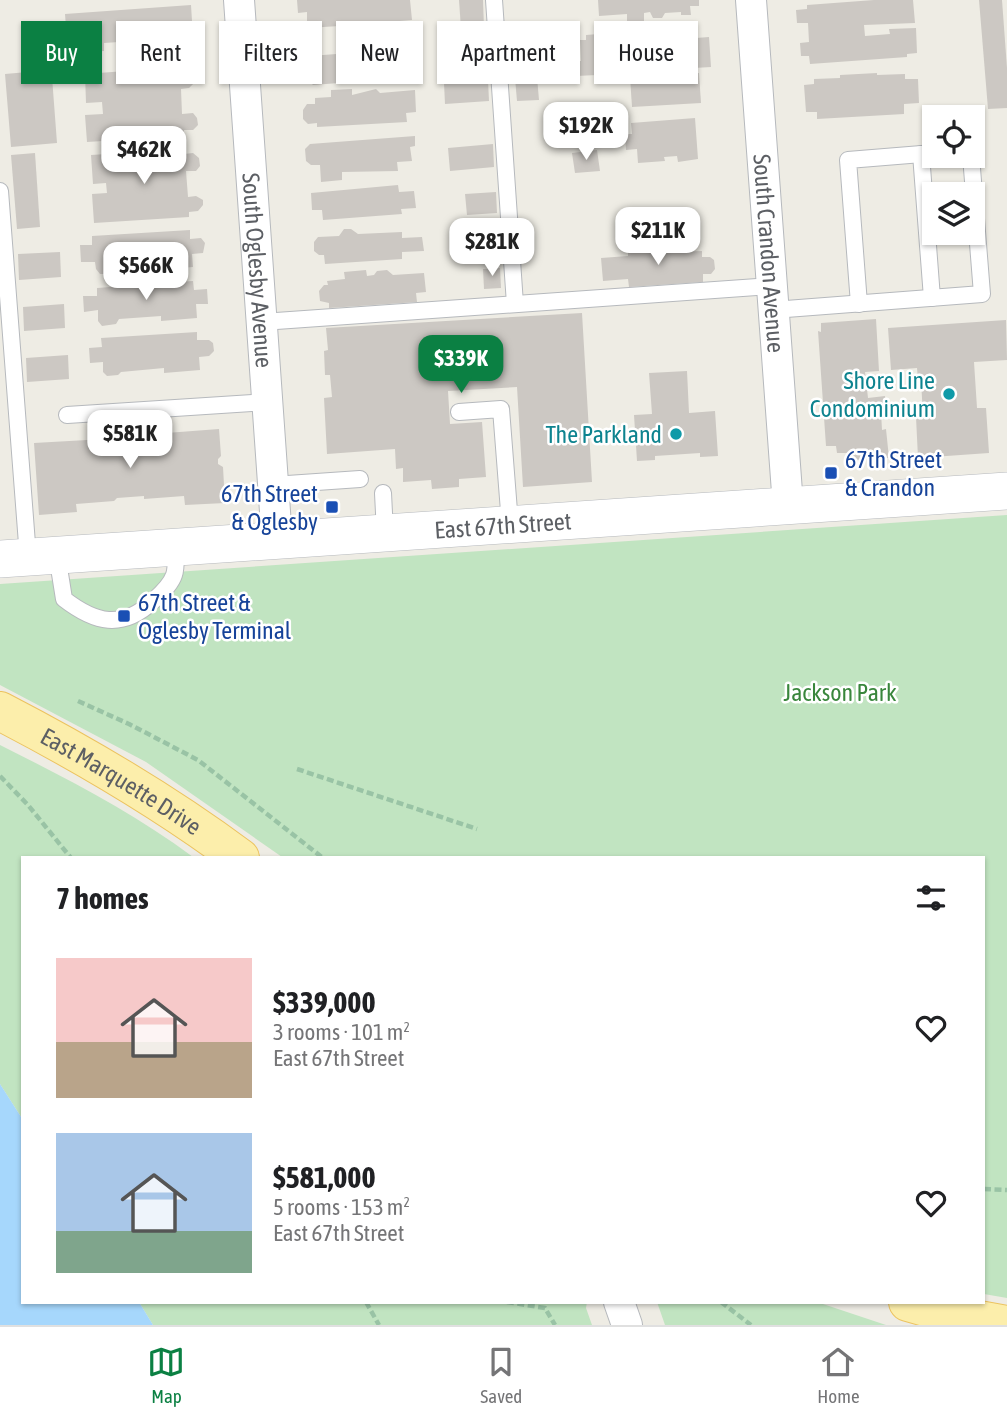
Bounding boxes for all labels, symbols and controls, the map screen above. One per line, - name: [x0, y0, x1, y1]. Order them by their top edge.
- chip: Buy: [21, 21, 102, 84]
- chip: Rent: [116, 21, 205, 84]
- chip: Filters: [219, 21, 322, 84]
- chip: New: [336, 21, 423, 84]
- chip: Apartment: [437, 21, 580, 84]
- chip: House: [594, 21, 698, 84]
- pin: $192K: [537, 102, 635, 162]
- map controls: [922, 105, 985, 245]
- button: locate: [922, 105, 985, 168]
- text: $192K: [559, 112, 613, 138]
- pin: $462K: [95, 127, 193, 186]
- text: $462K: [117, 136, 171, 162]
- street label: South Crandon Avenue: [749, 153, 790, 354]
- street label: South Oglesby Avenue: [238, 172, 278, 369]
- button: layers: [922, 182, 985, 245]
- pin: $211K: [609, 208, 707, 267]
- text: $211K: [631, 217, 685, 243]
- pin: $281K: [443, 218, 541, 278]
- text: $281K: [465, 228, 519, 254]
- pin: $566K: [97, 243, 195, 302]
- text: $566K: [119, 252, 173, 278]
- pin: $339K: [412, 336, 510, 395]
- text: $339K: [434, 345, 488, 371]
- place label: Shore Line Condominium: [810, 367, 935, 422]
- marker: Shore Line Condominium: [941, 386, 957, 402]
- pin: $581K: [81, 410, 179, 470]
- text: $581K: [103, 420, 157, 446]
- place label: The Parkland: [546, 421, 662, 448]
- marker: The Parkland: [668, 426, 684, 442]
- place label: 67th Street & Crandon: [845, 446, 942, 501]
- marker: 67th Street & Crandon: [823, 465, 839, 481]
- place label: 67th Street & Oglesby: [221, 480, 318, 535]
- marker: 67th Street & Oglesby: [324, 499, 340, 515]
- street label: East 67th Street: [433, 507, 572, 543]
- place label: 67th Street & Oglesby Terminal: [138, 589, 292, 644]
- marker: 67th Street & Oglesby Terminal: [116, 608, 132, 624]
- park label: Jackson Park: [783, 679, 897, 706]
- street label: East Marquette Drive: [36, 722, 207, 840]
- icon: filters: [912, 879, 950, 917]
- text: 7 homes: [56, 881, 149, 915]
- text: $339,000: [273, 985, 376, 1019]
- icon: home: [112, 986, 196, 1070]
- icon: heart: [912, 1009, 950, 1047]
- text: 3 rooms · 101 m²: [273, 1019, 410, 1045]
- text: East 67th Street: [273, 1045, 404, 1071]
- text: $581,000: [273, 1160, 376, 1194]
- icon: home: [112, 1161, 196, 1245]
- icon: heart: [912, 1184, 950, 1222]
- text: 5 rooms · 153 m²: [273, 1194, 410, 1220]
- text: East 67th Street: [273, 1220, 404, 1246]
- tab: Map: [147, 1343, 185, 1407]
- tab: Saved: [480, 1343, 522, 1407]
- tab: Home: [817, 1343, 860, 1407]

